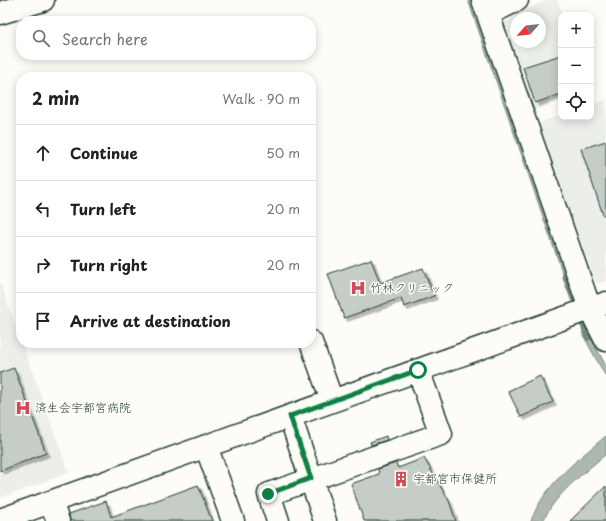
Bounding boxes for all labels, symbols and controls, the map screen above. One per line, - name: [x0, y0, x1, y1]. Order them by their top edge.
- north arrow: [510, 12, 546, 48]
- map controls: [558, 12, 594, 120]
- button: +: [558, 12, 594, 48]
- search box: [16, 16, 316, 60]
- icon: search: [30, 27, 52, 49]
- text: Search here: [62, 27, 148, 50]
- button: −: [558, 48, 594, 84]
- button: locate: [558, 84, 594, 120]
- text: 2 min: [32, 85, 79, 111]
- text: Walk · 90 m: [223, 89, 300, 108]
- text: Continue: [70, 141, 138, 164]
- icon: ahead: [32, 142, 54, 164]
- text: 50 m: [266, 143, 300, 162]
- text: Turn left: [70, 197, 136, 220]
- icon: left: [32, 198, 54, 220]
- text: 20 m: [266, 199, 300, 218]
- text: Turn right: [70, 253, 147, 276]
- icon: right: [32, 254, 54, 276]
- text: 20 m: [266, 255, 300, 274]
- place label: 竹林クリニック: [370, 278, 454, 296]
- hospital icon: 竹林クリニック: [349, 279, 367, 297]
- text: Arrive at destination: [70, 309, 231, 332]
- icon: arrive: [32, 310, 54, 332]
- route start: [409, 361, 427, 379]
- place label: 済生会宇都宮病院: [35, 398, 131, 416]
- hospital icon: 済生会宇都宮病院: [14, 399, 32, 417]
- place label: 宇都宮市保健所: [413, 469, 497, 487]
- building icon: 宇都宮市保健所: [392, 470, 410, 488]
- route end: [259, 485, 277, 503]

